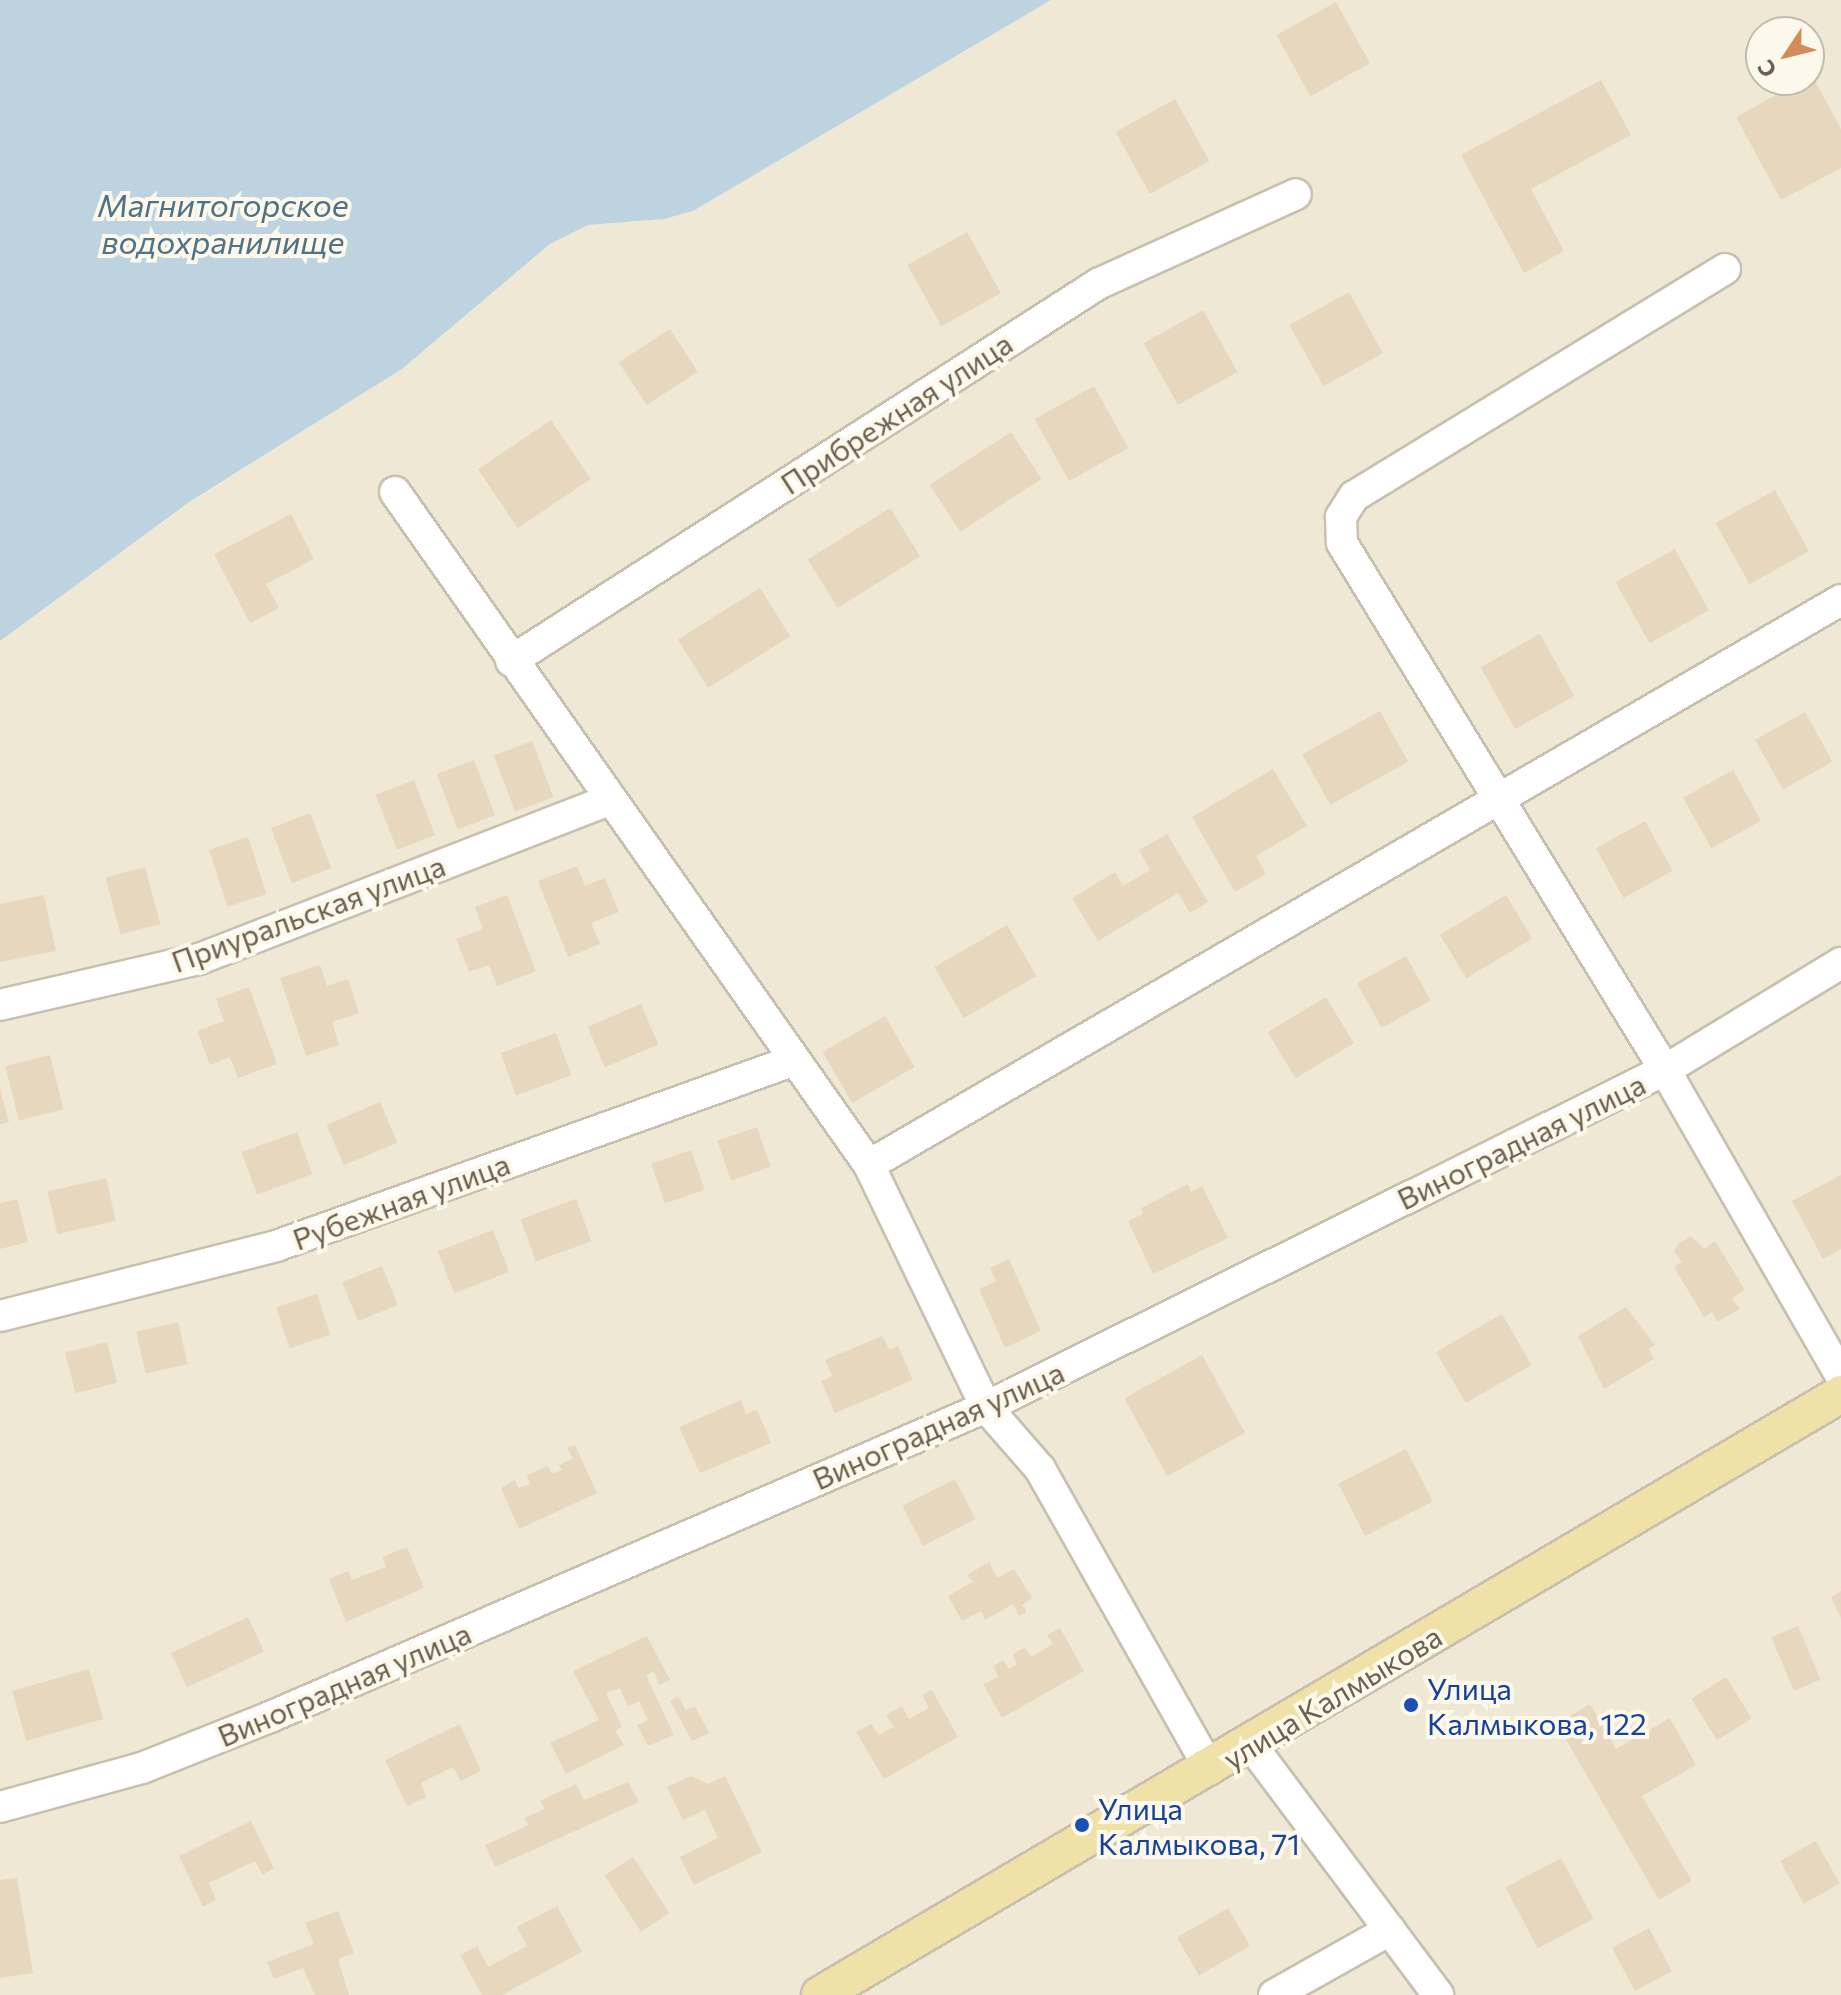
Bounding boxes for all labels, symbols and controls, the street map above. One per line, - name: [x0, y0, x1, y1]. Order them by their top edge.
- north arrow: [1745, 16, 1825, 96]
- text: С: [1751, 55, 1782, 83]
- water label: Магнитогорское водохранилище: [97, 186, 349, 261]
- street label: Прибрежная улица: [774, 325, 1018, 501]
- street label: Приуральская улица: [166, 847, 450, 979]
- street label: Виноградная улица: [1391, 1065, 1651, 1217]
- street label: Рубежная улица: [288, 1145, 514, 1257]
- street label: Виноградная улица: [807, 1353, 1069, 1497]
- street label: Виноградная улица: [212, 1614, 476, 1754]
- street label: улица Калмыкова: [1216, 1618, 1448, 1776]
- place label: Улица Калмыкова, 122: [1427, 1670, 1647, 1740]
- marker: Улица Калмыкова, 122: [1402, 1696, 1420, 1714]
- place label: Улица Калмыкова, 71: [1098, 1790, 1300, 1860]
- marker: Улица Калмыкова, 71: [1073, 1816, 1091, 1834]

